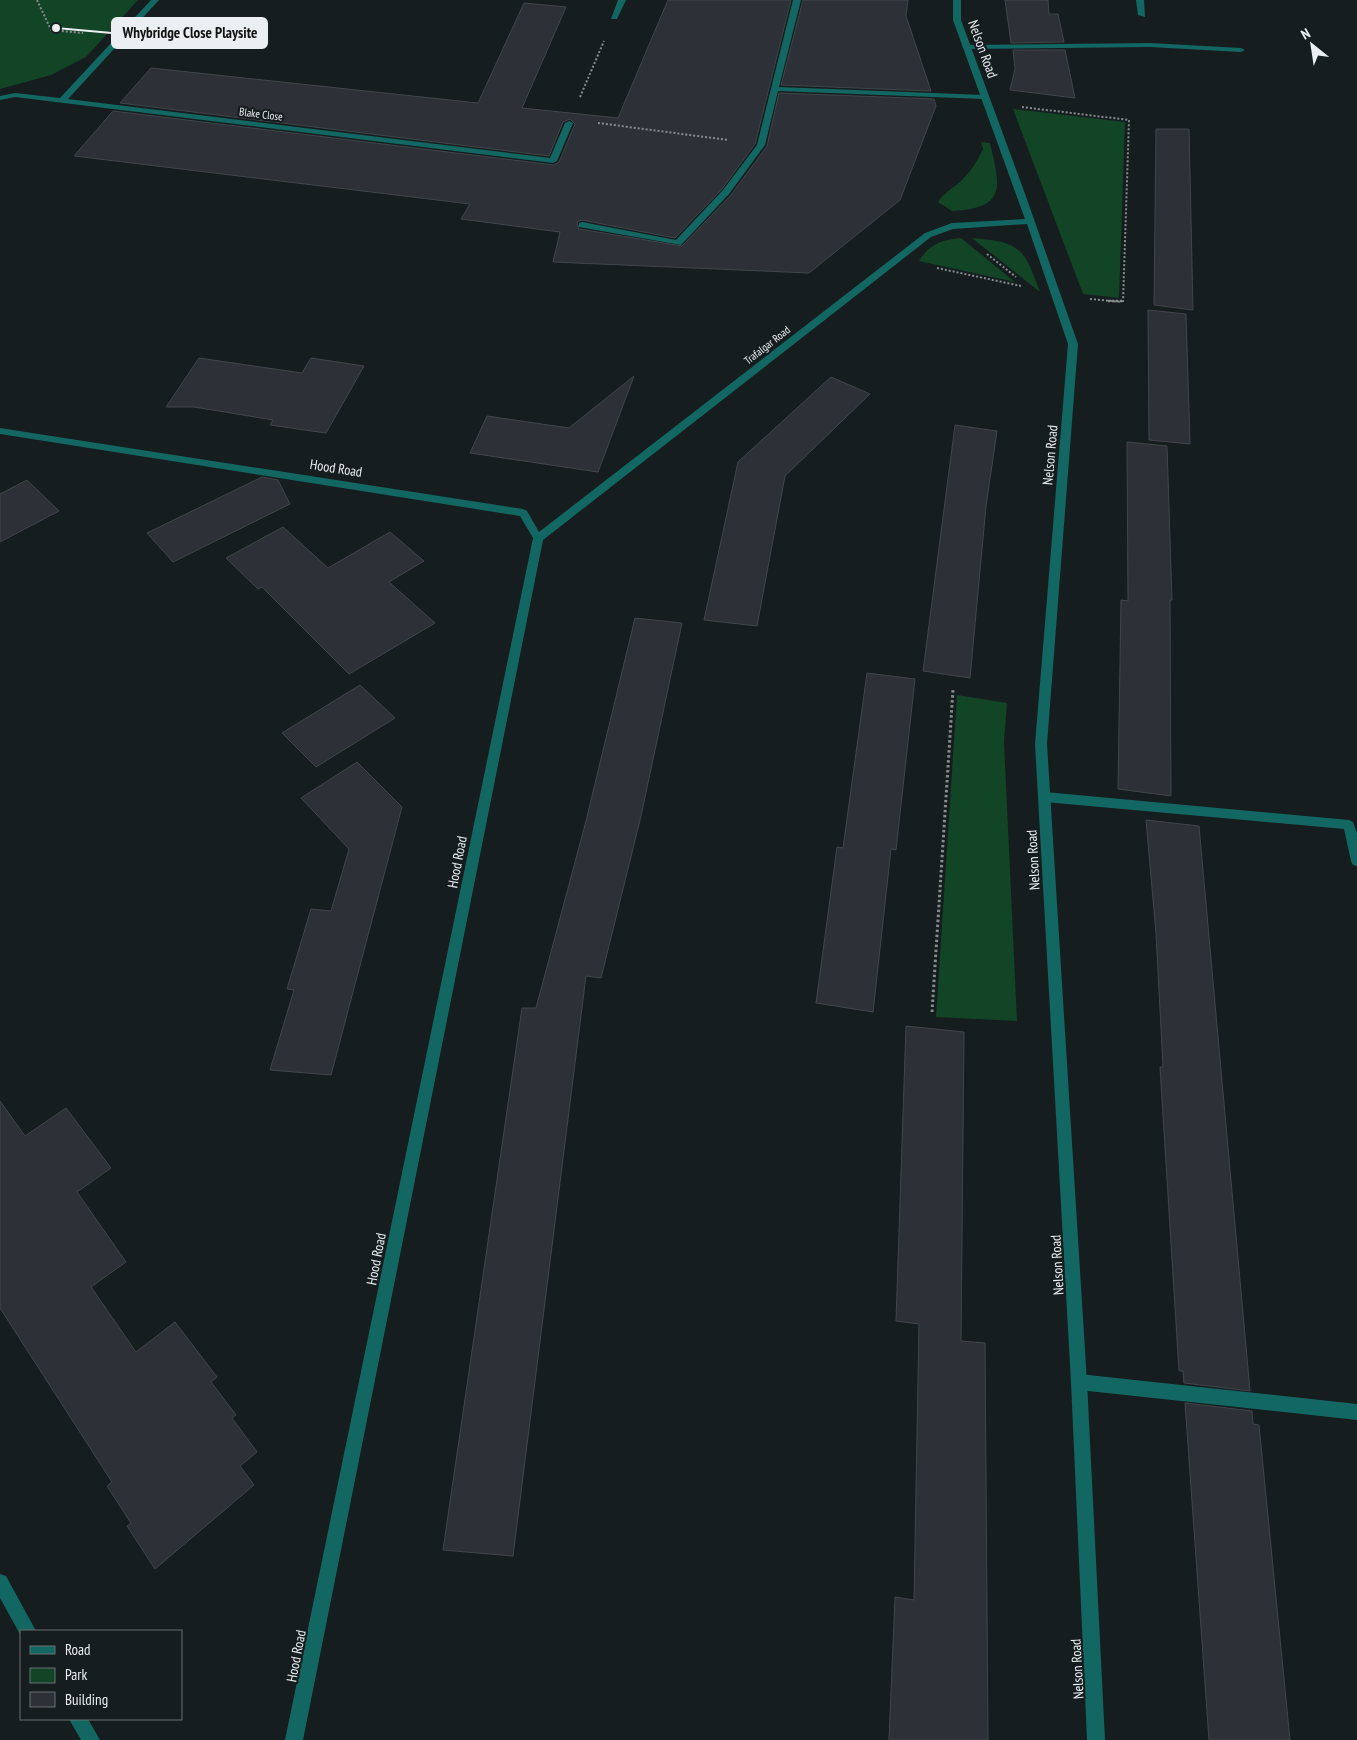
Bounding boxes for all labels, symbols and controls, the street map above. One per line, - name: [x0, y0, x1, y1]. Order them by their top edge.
- callout: Whybridge Close Playsite: [112, 18, 267, 48]
- street label: Nelson Road: [964, 18, 1002, 80]
- north arrow: [1287, 20, 1337, 70]
- text: Whybridge Close Playsite: [122, 23, 257, 42]
- text: N: [1298, 24, 1313, 43]
- street label: Blake Close: [238, 104, 284, 124]
- street label: Trafalgar Road: [741, 323, 793, 367]
- street label: Nelson Road: [1038, 424, 1062, 486]
- street label: Hood Road: [309, 455, 363, 481]
- street label: Nelson Road: [1022, 829, 1044, 891]
- street label: Hood Road: [443, 835, 471, 889]
- street label: Hood Road: [362, 1232, 390, 1286]
- street label: Nelson Road: [1046, 1234, 1068, 1296]
- street label: Hood Road: [282, 1629, 310, 1683]
- legend: [20, 1630, 182, 1720]
- street label: Nelson Road: [1066, 1638, 1088, 1700]
- text: Road: [65, 1640, 91, 1659]
- text: Park: [65, 1665, 87, 1684]
- text: Building: [65, 1690, 108, 1709]

